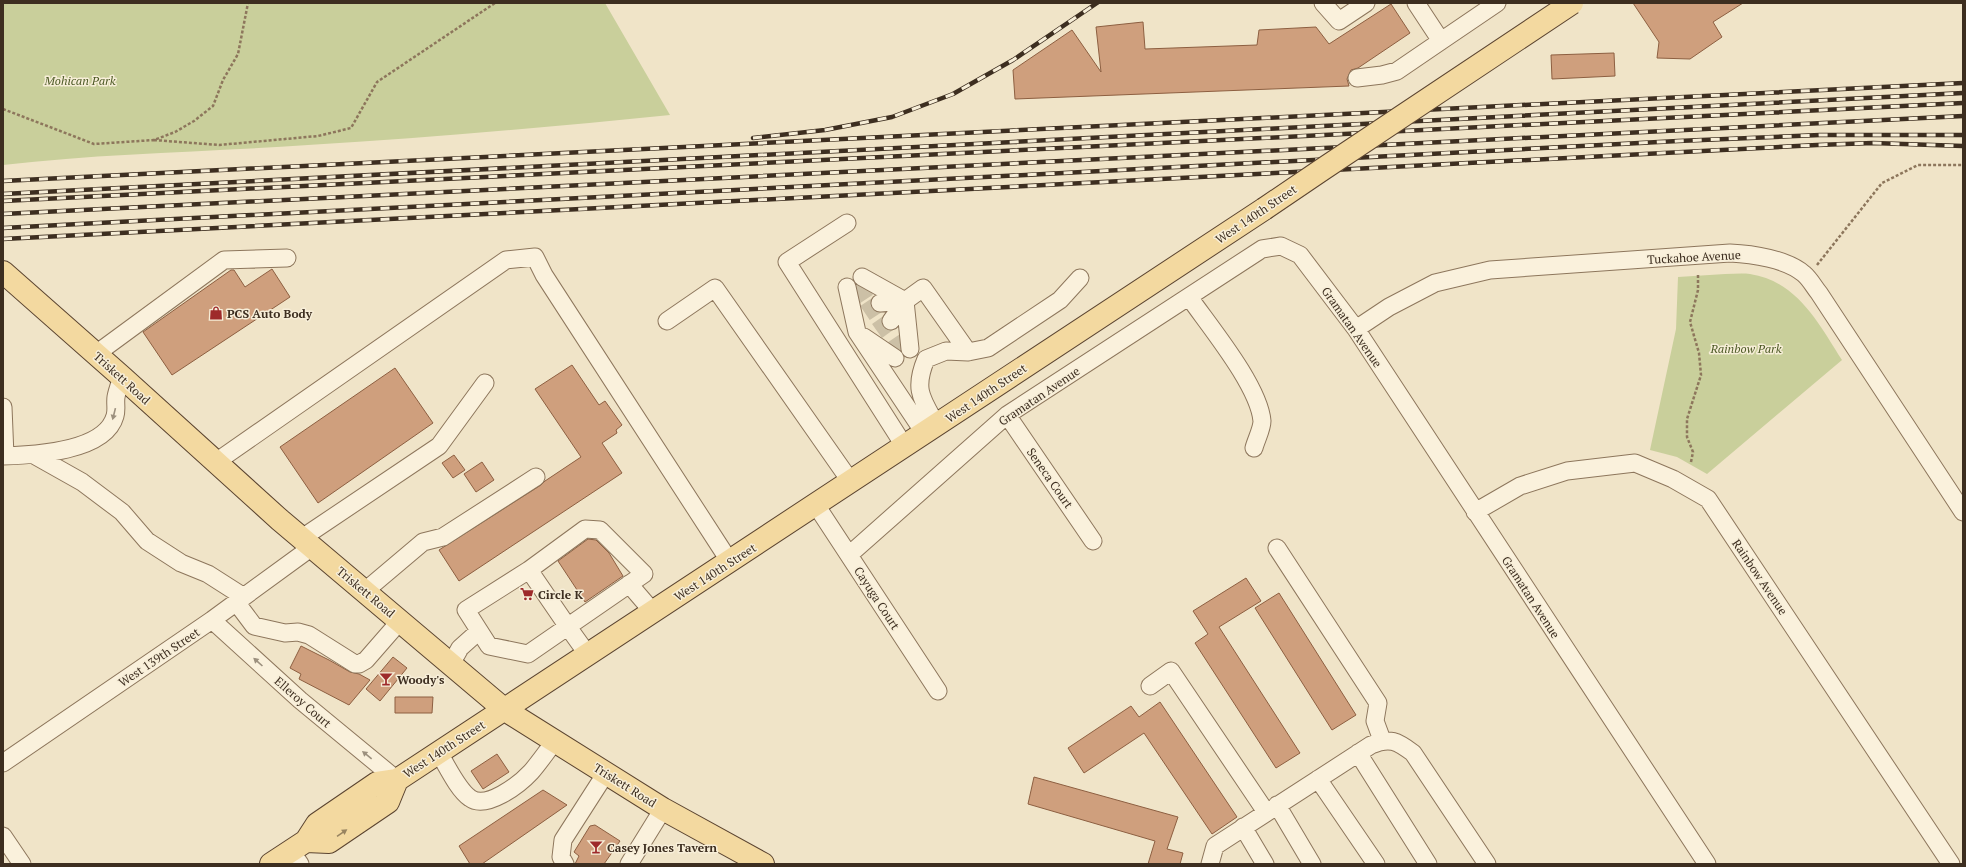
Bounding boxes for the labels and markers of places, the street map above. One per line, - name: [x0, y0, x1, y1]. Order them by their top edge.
- shop icon: PCS Auto Body: [208, 305, 224, 321]
- place label: PCS Auto Body: [227, 306, 313, 321]
- supermarket icon: Circle K: [519, 586, 535, 602]
- place label: Circle K: [538, 587, 583, 602]
- bar icon: Woody's: [378, 671, 394, 687]
- place label: Woody's: [397, 672, 445, 687]
- bar icon: Casey Jones Tavern: [588, 839, 604, 855]
- place label: Casey Jones Tavern: [607, 840, 717, 855]

